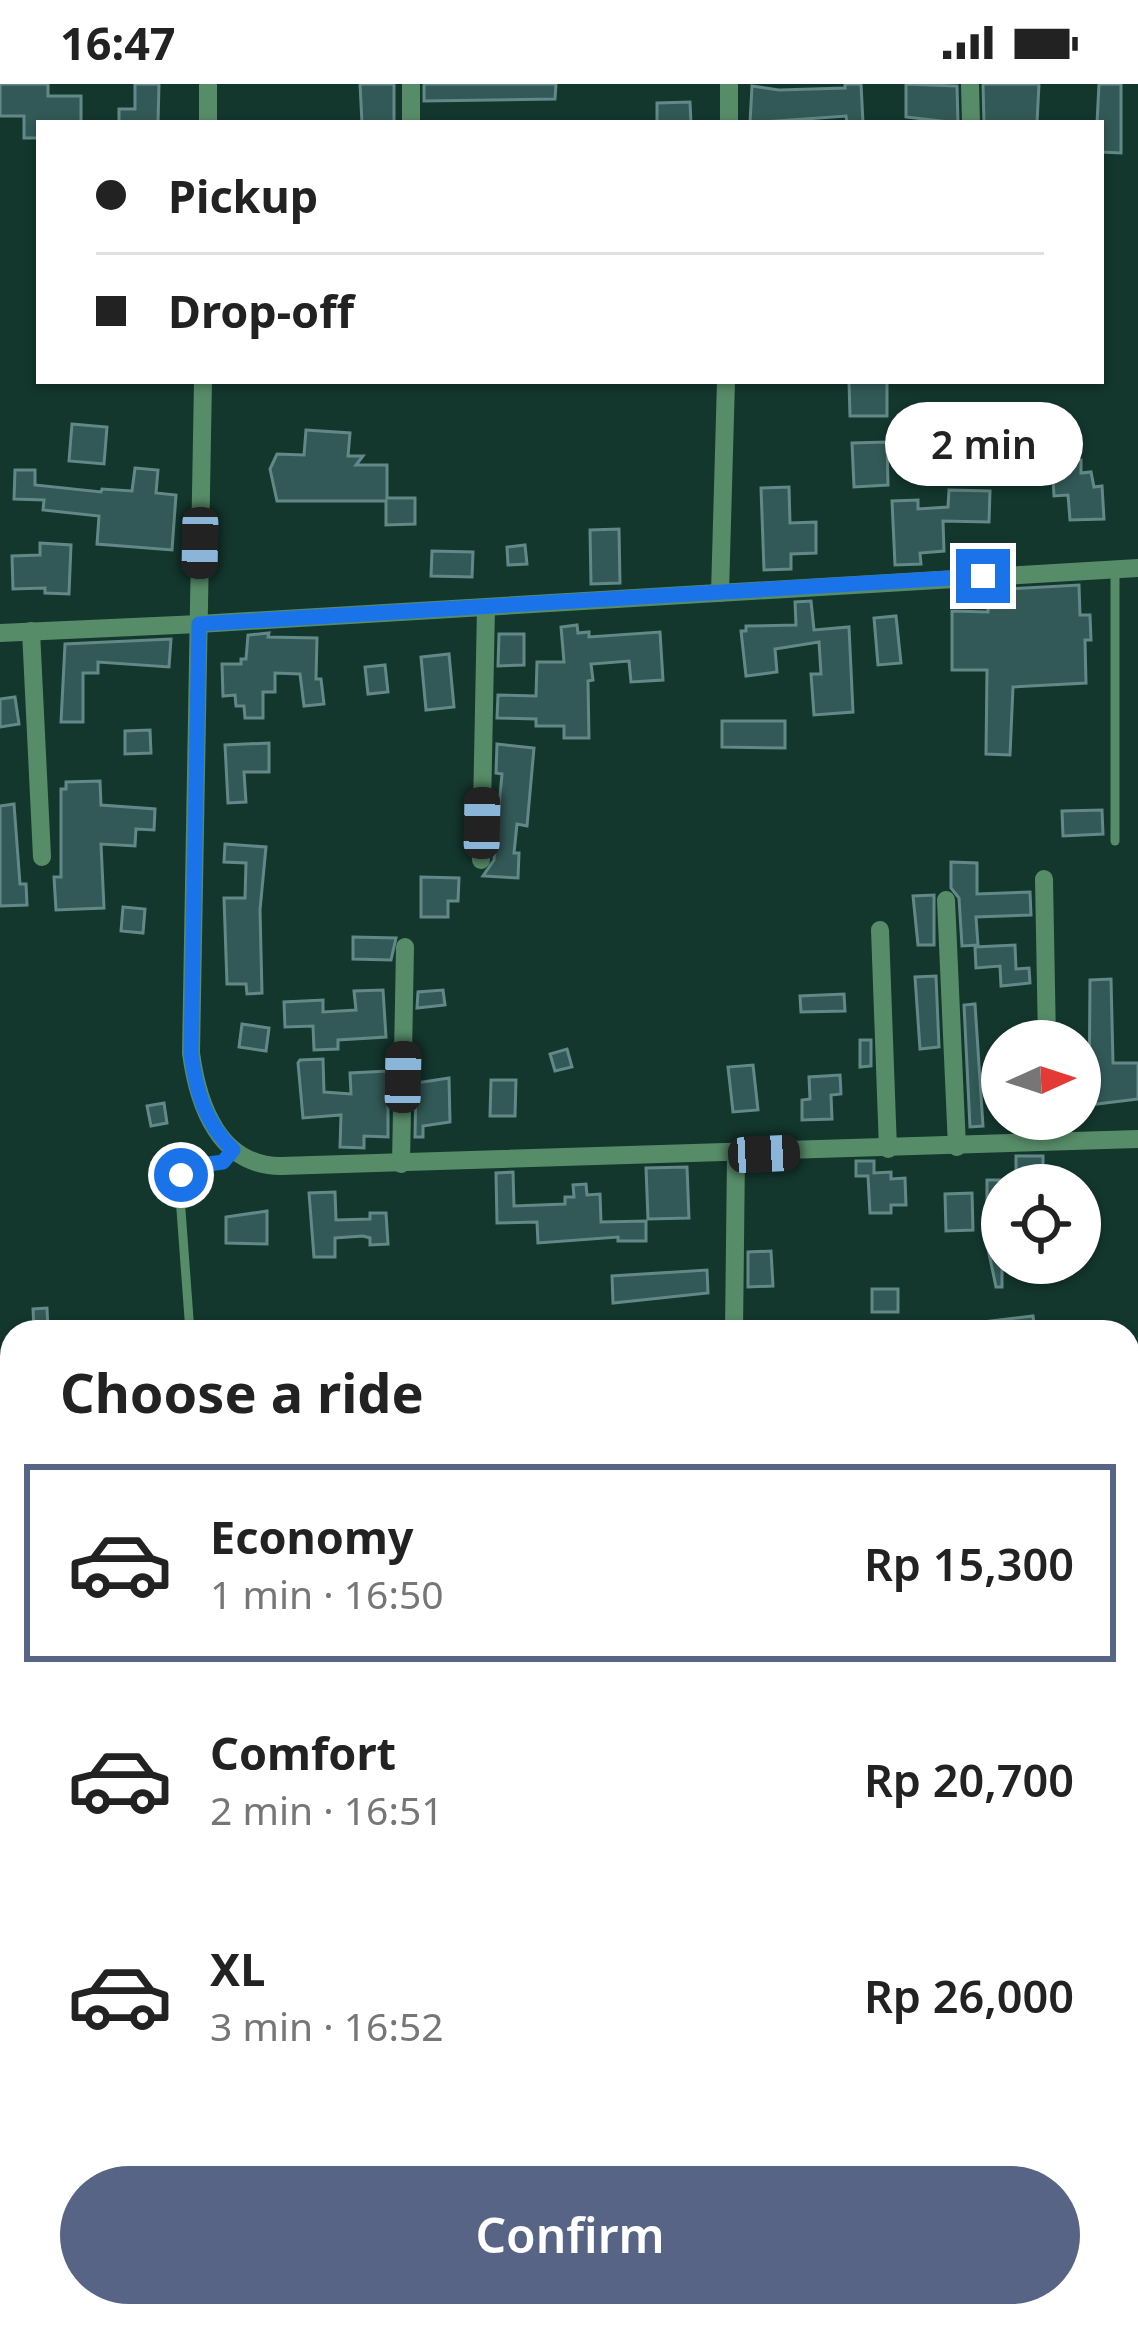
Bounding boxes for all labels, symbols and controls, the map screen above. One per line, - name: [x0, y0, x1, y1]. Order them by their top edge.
- text: 16:47: [60, 12, 176, 73]
- text: Pickup: [168, 165, 318, 226]
- text: Drop-off: [168, 280, 354, 341]
- callout: 2 min: [884, 402, 1082, 486]
- text: 2 min: [931, 417, 1037, 470]
- car: [181, 507, 219, 579]
- route end: [956, 549, 1010, 603]
- car: [463, 787, 501, 859]
- north arrow: [981, 1020, 1101, 1140]
- map controls: [981, 1020, 1101, 1284]
- car: [384, 1041, 422, 1113]
- car: [727, 1134, 801, 1174]
- route start: [154, 1148, 208, 1202]
- button: locate: [981, 1164, 1101, 1284]
- text: Choose a ride: [60, 1355, 424, 1429]
- text: Economy: [210, 1506, 414, 1567]
- icon: car: [66, 1509, 174, 1617]
- text: Rp 15,300: [864, 1533, 1074, 1594]
- text: 1 min · 16:50: [210, 1567, 444, 1620]
- text: Comfort: [210, 1722, 396, 1783]
- icon: car: [66, 1725, 174, 1833]
- text: Rp 20,700: [864, 1749, 1074, 1810]
- text: 2 min · 16:51: [210, 1783, 444, 1836]
- text: XL: [210, 1938, 265, 1999]
- icon: car: [66, 1941, 174, 2049]
- text: Rp 26,000: [864, 1965, 1074, 2026]
- text: 3 min · 16:52: [210, 1999, 444, 2052]
- button: Confirm: [60, 2166, 1080, 2304]

